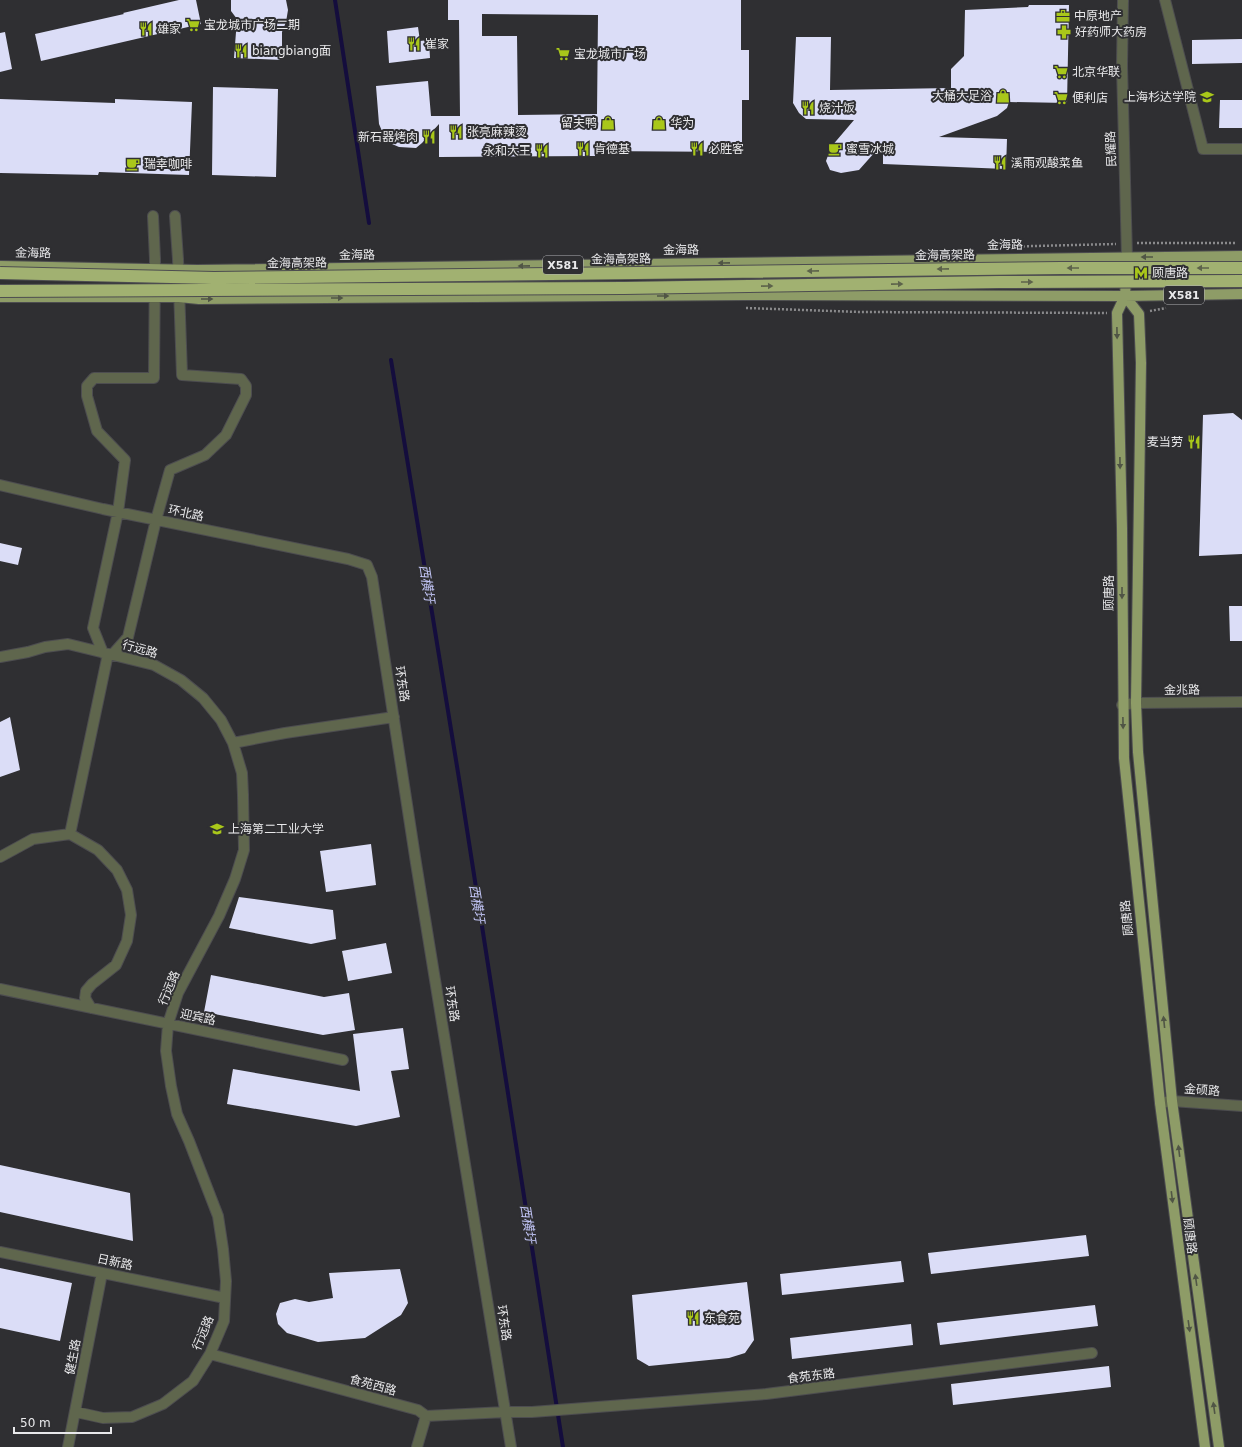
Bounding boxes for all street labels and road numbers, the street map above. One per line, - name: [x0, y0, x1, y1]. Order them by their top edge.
- street label: 民耀路: [1103, 131, 1119, 167]
- street label: 金海路: [987, 238, 1023, 252]
- street label: 金海路: [663, 243, 699, 257]
- street label: 金海路: [15, 246, 51, 260]
- street label: 金海高架路: [915, 247, 975, 263]
- street label: 金海路: [339, 248, 375, 262]
- street label: 金海高架路: [591, 251, 651, 267]
- street label: 金海高架路: [267, 255, 327, 271]
- road number: X581: [543, 256, 583, 274]
- road number: X581: [1164, 286, 1204, 304]
- street label: 环北路: [167, 502, 205, 524]
- street label: 顾唐路: [1102, 575, 1116, 611]
- street label: 行远路: [121, 637, 159, 661]
- street label: 环东路: [392, 665, 412, 703]
- street label: 金兆路: [1164, 683, 1200, 697]
- street label: 顾唐路: [1118, 899, 1136, 937]
- street label: 行远路: [156, 969, 182, 1007]
- street label: 环东路: [442, 985, 462, 1023]
- street label: 迎宾路: [179, 1006, 217, 1028]
- street label: 金硕路: [1184, 1082, 1220, 1098]
- street label: 顾唐路: [1181, 1217, 1199, 1255]
- street label: 日新路: [96, 1251, 134, 1273]
- street label: 环东路: [494, 1304, 514, 1342]
- street label: 行远路: [190, 1314, 216, 1352]
- street label: 健生路: [63, 1338, 83, 1376]
- street label: 食苑东路: [786, 1366, 836, 1386]
- street label: 食苑西路: [348, 1372, 398, 1398]

